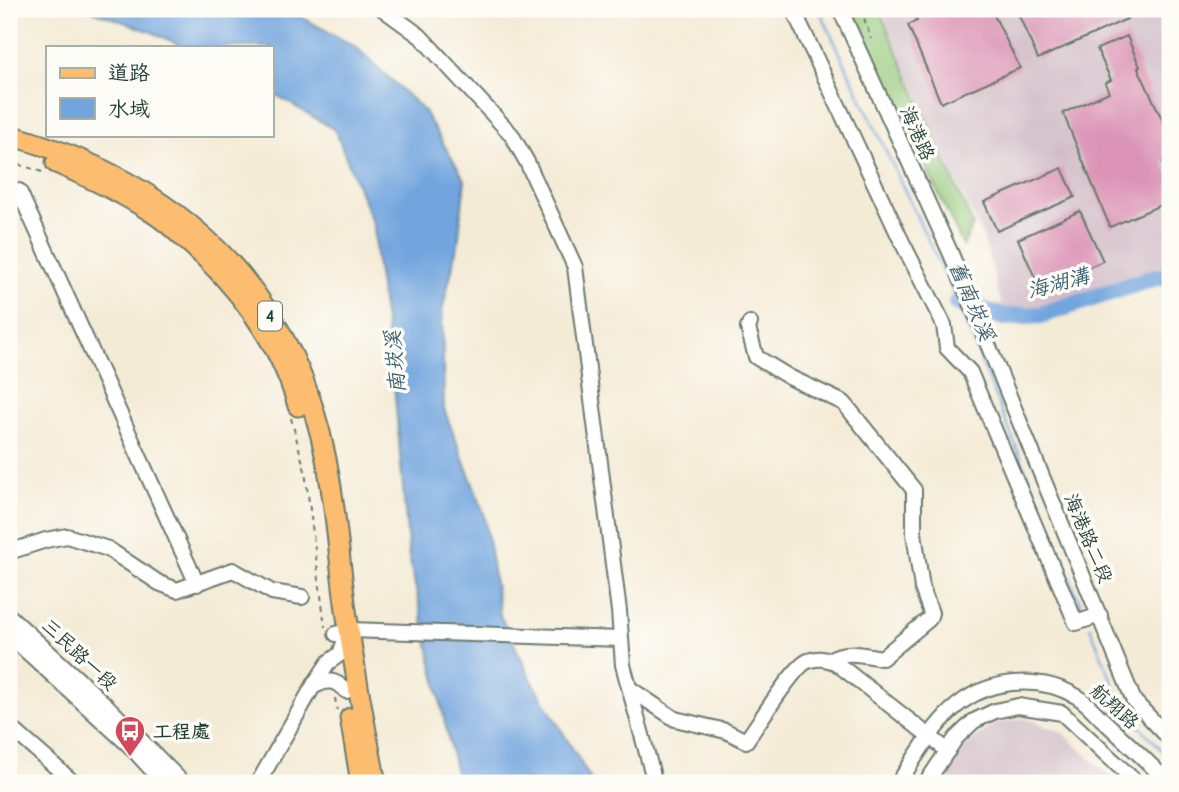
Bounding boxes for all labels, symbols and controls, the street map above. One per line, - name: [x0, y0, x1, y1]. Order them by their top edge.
- legend: [46, 46, 273, 136]
- text: 道路: [108, 61, 150, 85]
- text: 水域: [108, 97, 150, 121]
- street label: 海港路: [895, 103, 939, 164]
- water label: 舊南崁溪: [945, 258, 1000, 345]
- water label: 海湖溝: [1024, 263, 1093, 303]
- road number: 4: [258, 302, 282, 330]
- water label: 南崁溪: [380, 329, 410, 394]
- street label: 海港路二段: [1059, 490, 1117, 586]
- street label: 三民路一段: [37, 614, 122, 695]
- street label: 航翔路: [1086, 679, 1143, 734]
- bus stop icon: 工程處: [113, 714, 147, 758]
- place label: 工程處: [153, 721, 210, 743]

